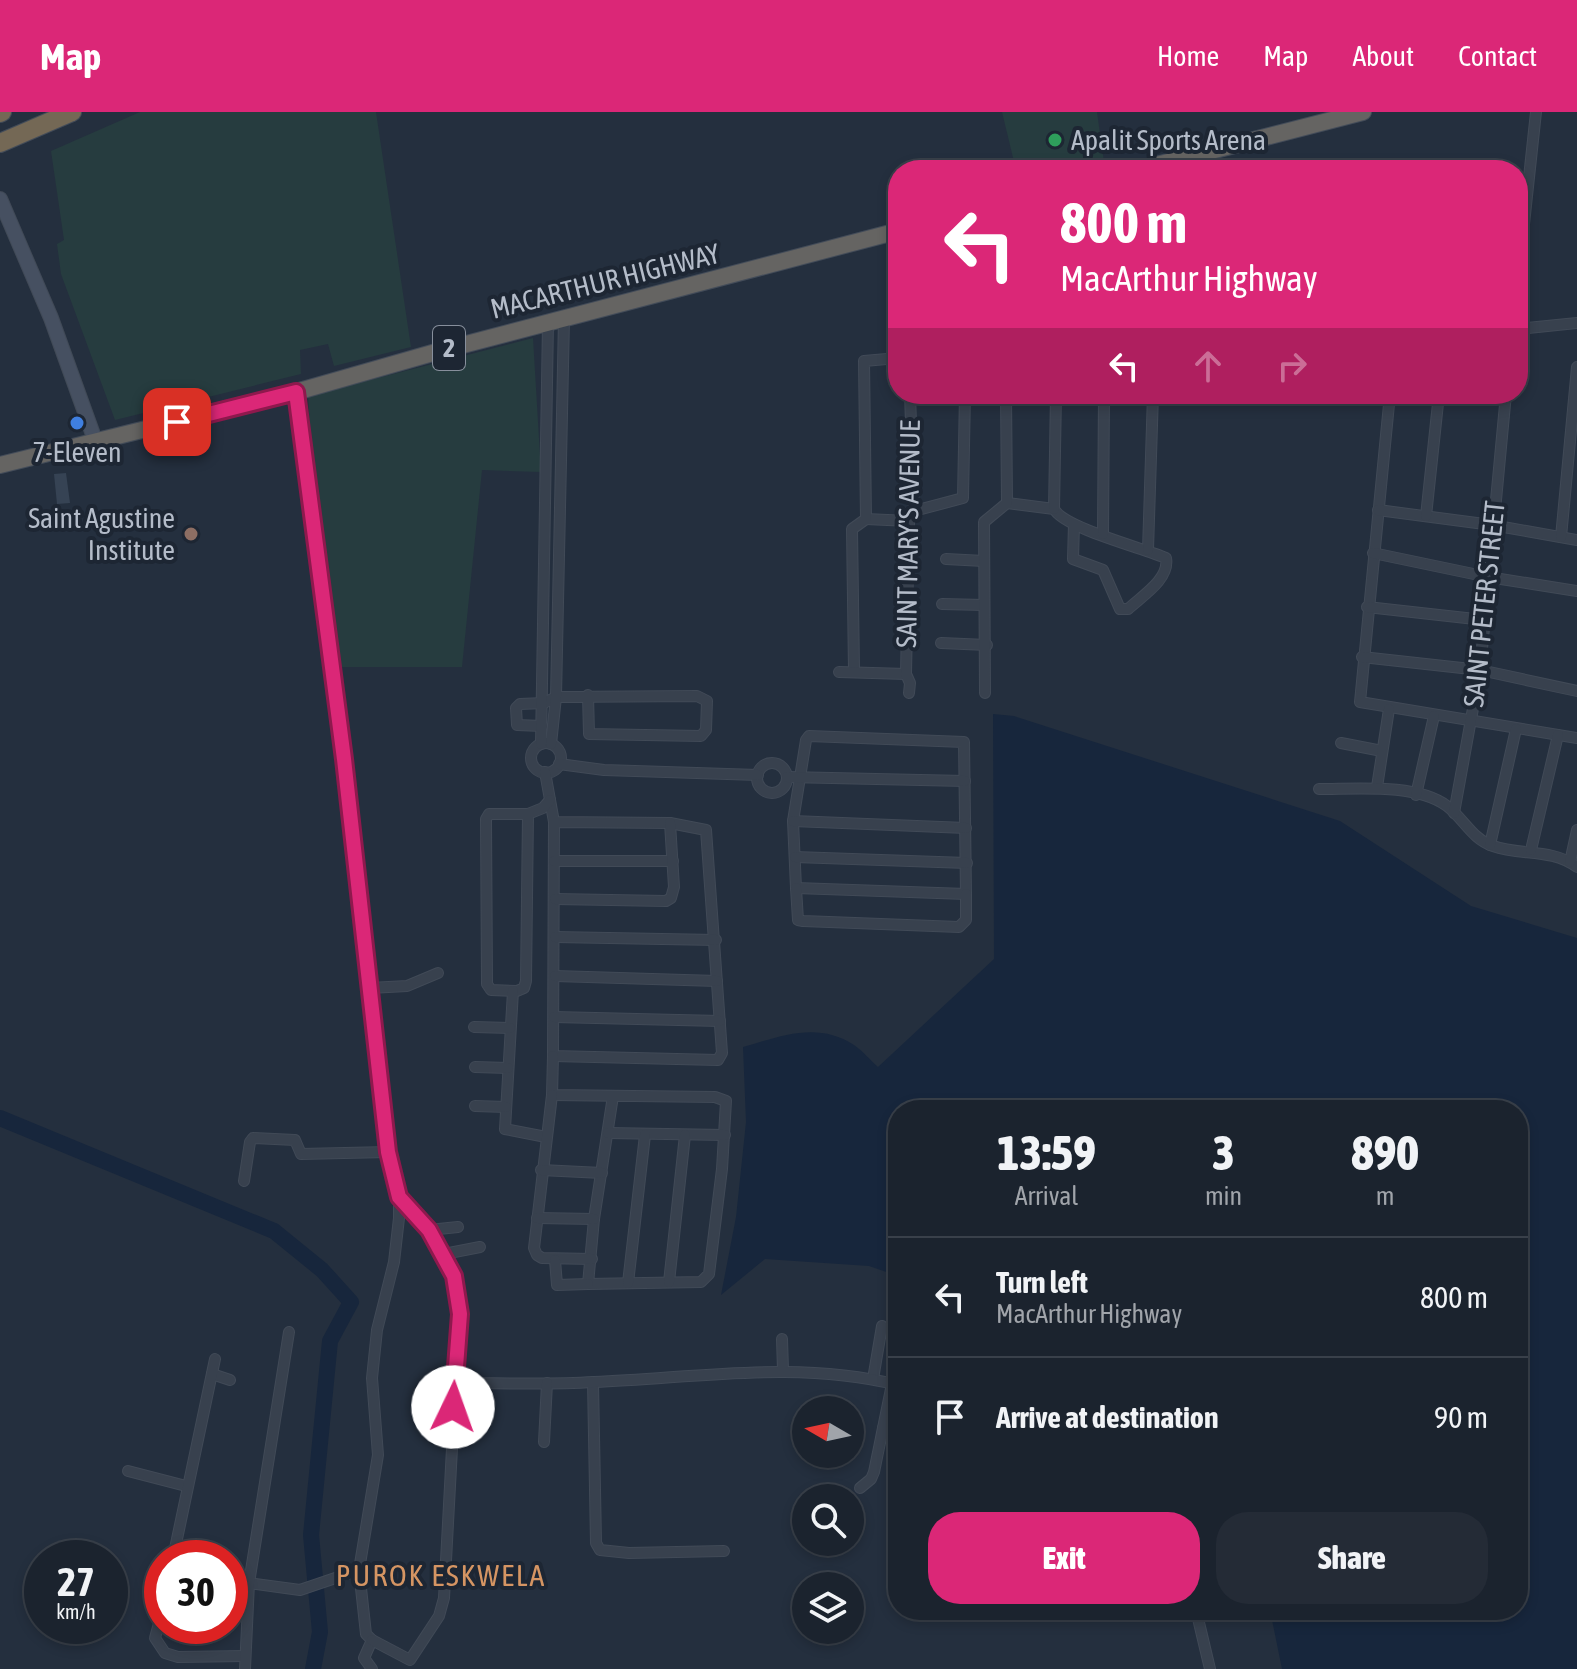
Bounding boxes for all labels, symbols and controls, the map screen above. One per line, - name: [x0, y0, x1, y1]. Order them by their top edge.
- text: Map: [40, 35, 101, 78]
- text: Home: [1157, 40, 1219, 72]
- text: Map: [1263, 40, 1308, 72]
- text: About: [1352, 40, 1414, 72]
- text: Contact: [1458, 40, 1537, 72]
- place label: Apalit Sports Arena: [1071, 124, 1266, 156]
- marker: Apalit Sports Arena: [1046, 131, 1064, 149]
- text: 800 m: [1060, 191, 1187, 255]
- icon: left: [928, 192, 1032, 296]
- street label: MACARTHUR HIGHWAY: [487, 237, 723, 325]
- text: MacArthur Highway: [1060, 257, 1318, 299]
- road number: 2: [433, 326, 465, 370]
- icon: left: [1102, 344, 1146, 388]
- icon: ahead: [1186, 344, 1230, 388]
- icon: right: [1270, 344, 1314, 388]
- pin: [143, 388, 211, 456]
- icon: arrive: [155, 400, 199, 444]
- marker: 7-Eleven: [68, 414, 86, 432]
- street label: SAINT MARY'S AVENUE: [890, 420, 926, 648]
- place label: 7-Eleven: [32, 436, 122, 468]
- street label: SAINT PETER STREET: [1457, 499, 1511, 709]
- place label: Saint Agustine Institute: [28, 502, 175, 566]
- marker: Saint Agustine Institute: [182, 525, 200, 543]
- text: 13:59: [997, 1125, 1096, 1180]
- text: 3: [1212, 1125, 1235, 1180]
- text: 890: [1351, 1125, 1419, 1180]
- text: Arrival: [1015, 1181, 1078, 1211]
- text: min: [1205, 1181, 1242, 1211]
- text: m: [1376, 1181, 1394, 1211]
- text: Turn left: [996, 1265, 1088, 1299]
- icon: left: [928, 1275, 972, 1319]
- text: 800 m: [1420, 1280, 1488, 1314]
- text: MacArthur Highway: [996, 1299, 1182, 1329]
- position arrow: [411, 1365, 495, 1449]
- icon: arrive: [928, 1395, 972, 1439]
- north arrow: [792, 1396, 864, 1468]
- map controls: [792, 1396, 864, 1644]
- text: Arrive at destination: [996, 1400, 1218, 1434]
- text: 90 m: [1434, 1400, 1488, 1434]
- button: search: [792, 1484, 864, 1556]
- button: Exit: [928, 1512, 1200, 1604]
- button: Share: [1216, 1512, 1488, 1604]
- speed limit sign: 30: [144, 1540, 248, 1644]
- district label: PUROK ESKWELA: [336, 1558, 546, 1592]
- text: 27: [57, 1559, 95, 1604]
- button: layers: [792, 1572, 864, 1644]
- text: km/h: [56, 1600, 96, 1623]

